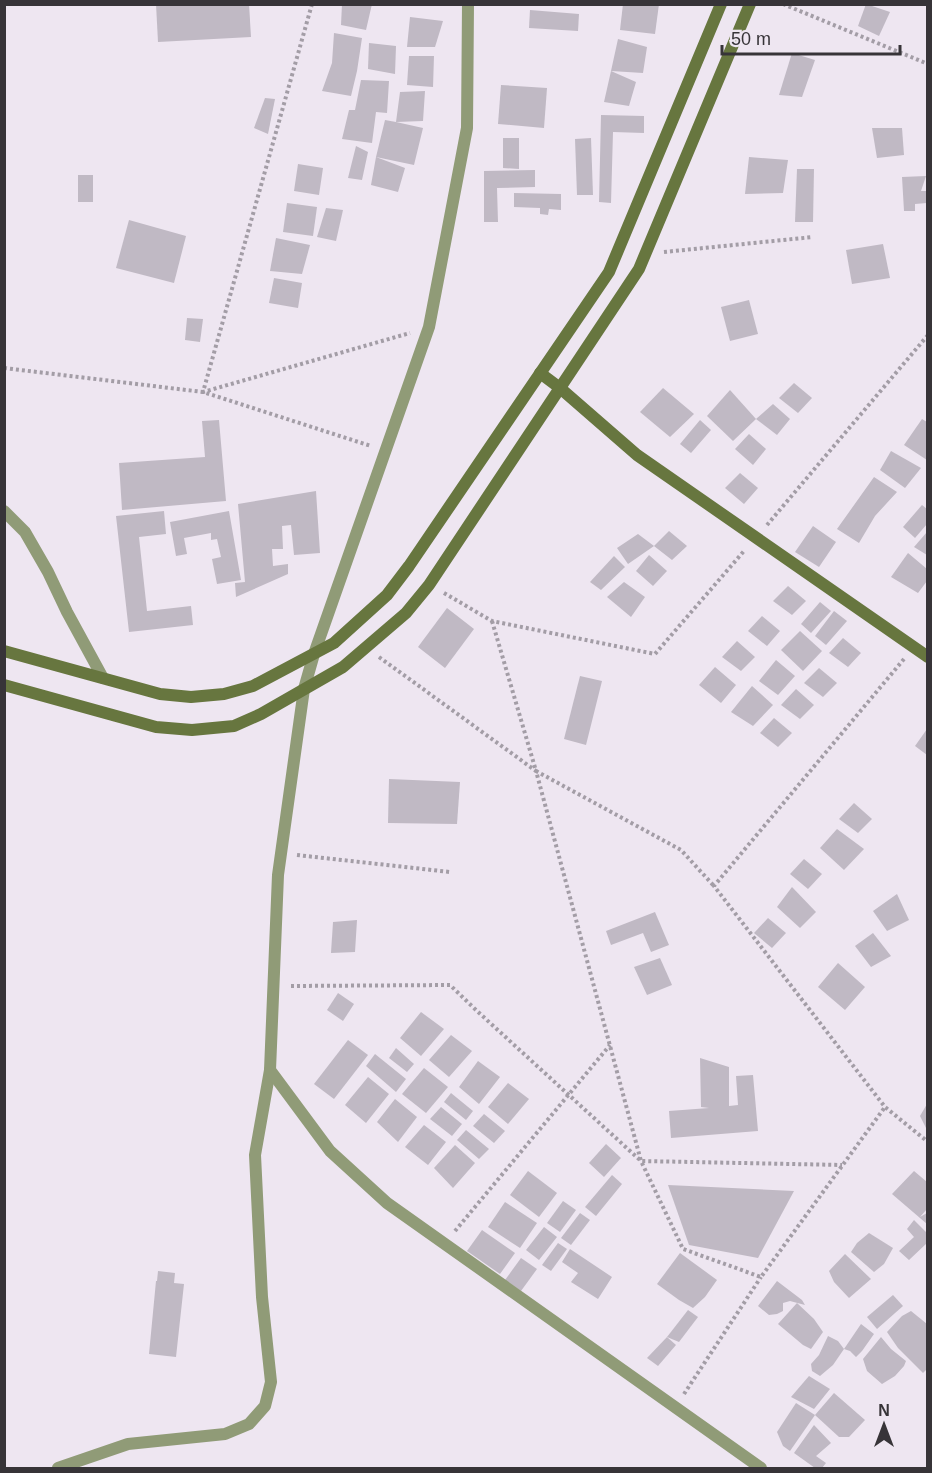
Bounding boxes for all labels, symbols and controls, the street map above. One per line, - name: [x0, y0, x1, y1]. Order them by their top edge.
- scale bar: [722, 18, 900, 56]
- text: 50 m: [731, 29, 771, 49]
- north arrow: [854, 1395, 914, 1455]
- text: N: [878, 1402, 890, 1419]

